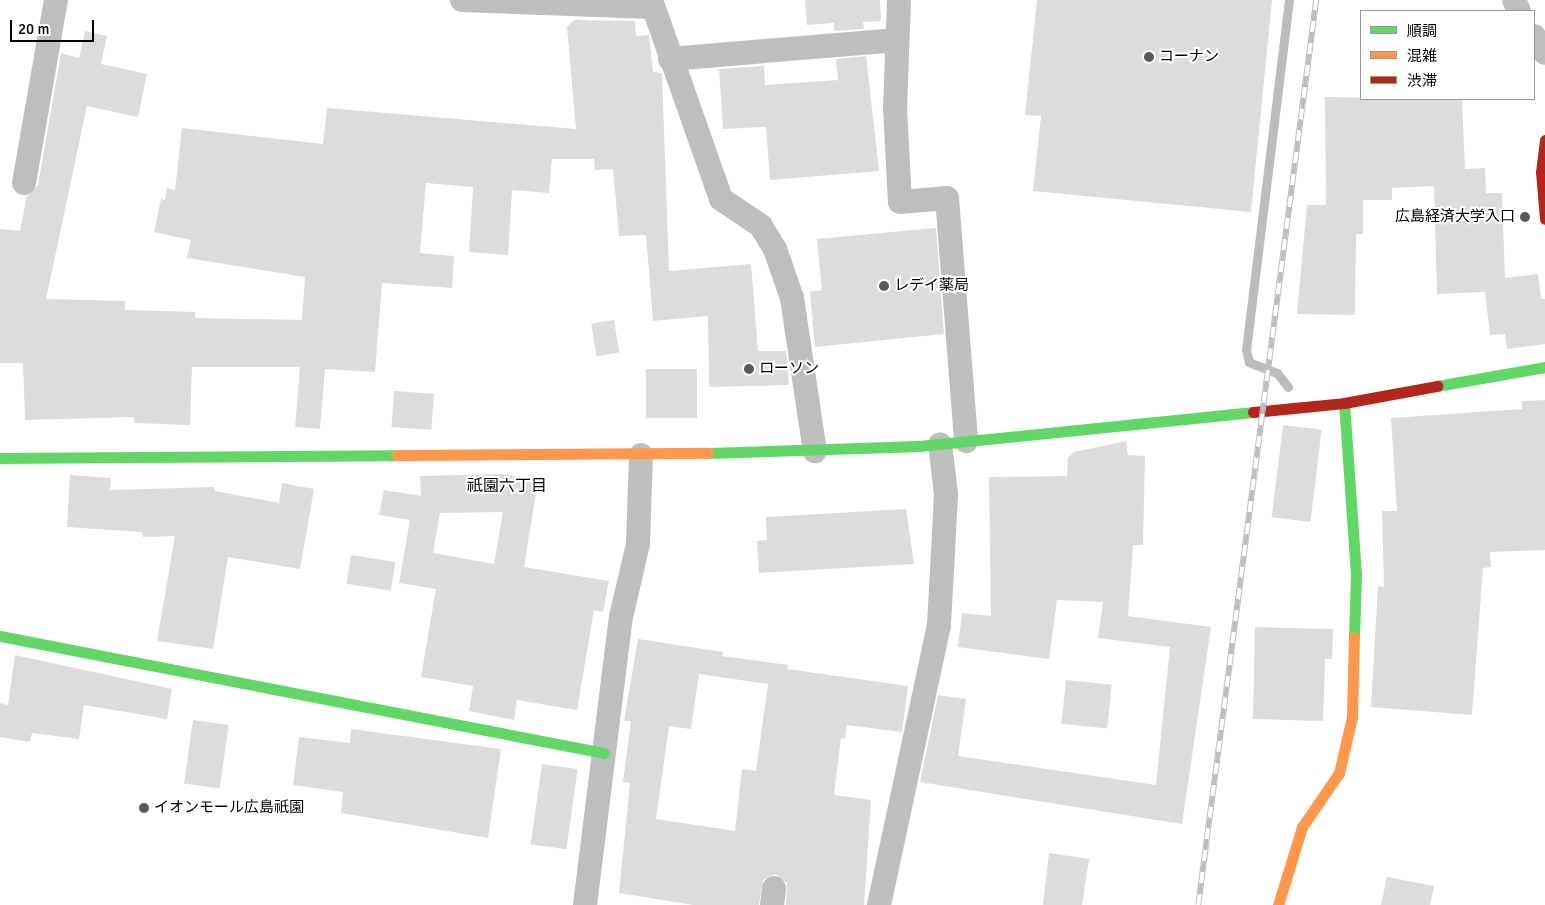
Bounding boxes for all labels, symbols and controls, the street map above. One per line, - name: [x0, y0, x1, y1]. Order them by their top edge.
- scale bar: [12, 10, 96, 42]
- legend: [1360, 10, 1535, 100]
- text: 20 m: [18, 20, 49, 38]
- text: 順調: [1407, 22, 1437, 40]
- text: 混雑: [1407, 47, 1437, 65]
- place label: コーナン: [1159, 48, 1219, 66]
- marker: コーナン: [1143, 51, 1155, 63]
- text: 渋滞: [1407, 72, 1437, 90]
- place label: 広島経済大学入口: [1395, 208, 1515, 226]
- marker: 広島経済大学入口: [1519, 211, 1531, 223]
- place label: レデイ薬局: [894, 277, 969, 295]
- marker: レデイ薬局: [878, 280, 890, 292]
- place label: ローソン: [759, 360, 819, 378]
- marker: ローソン: [743, 363, 755, 375]
- district label: 祇園六丁目: [467, 476, 547, 496]
- place label: イオンモール広島祇園: [154, 799, 304, 817]
- marker: イオンモール広島祇園: [138, 802, 150, 814]

